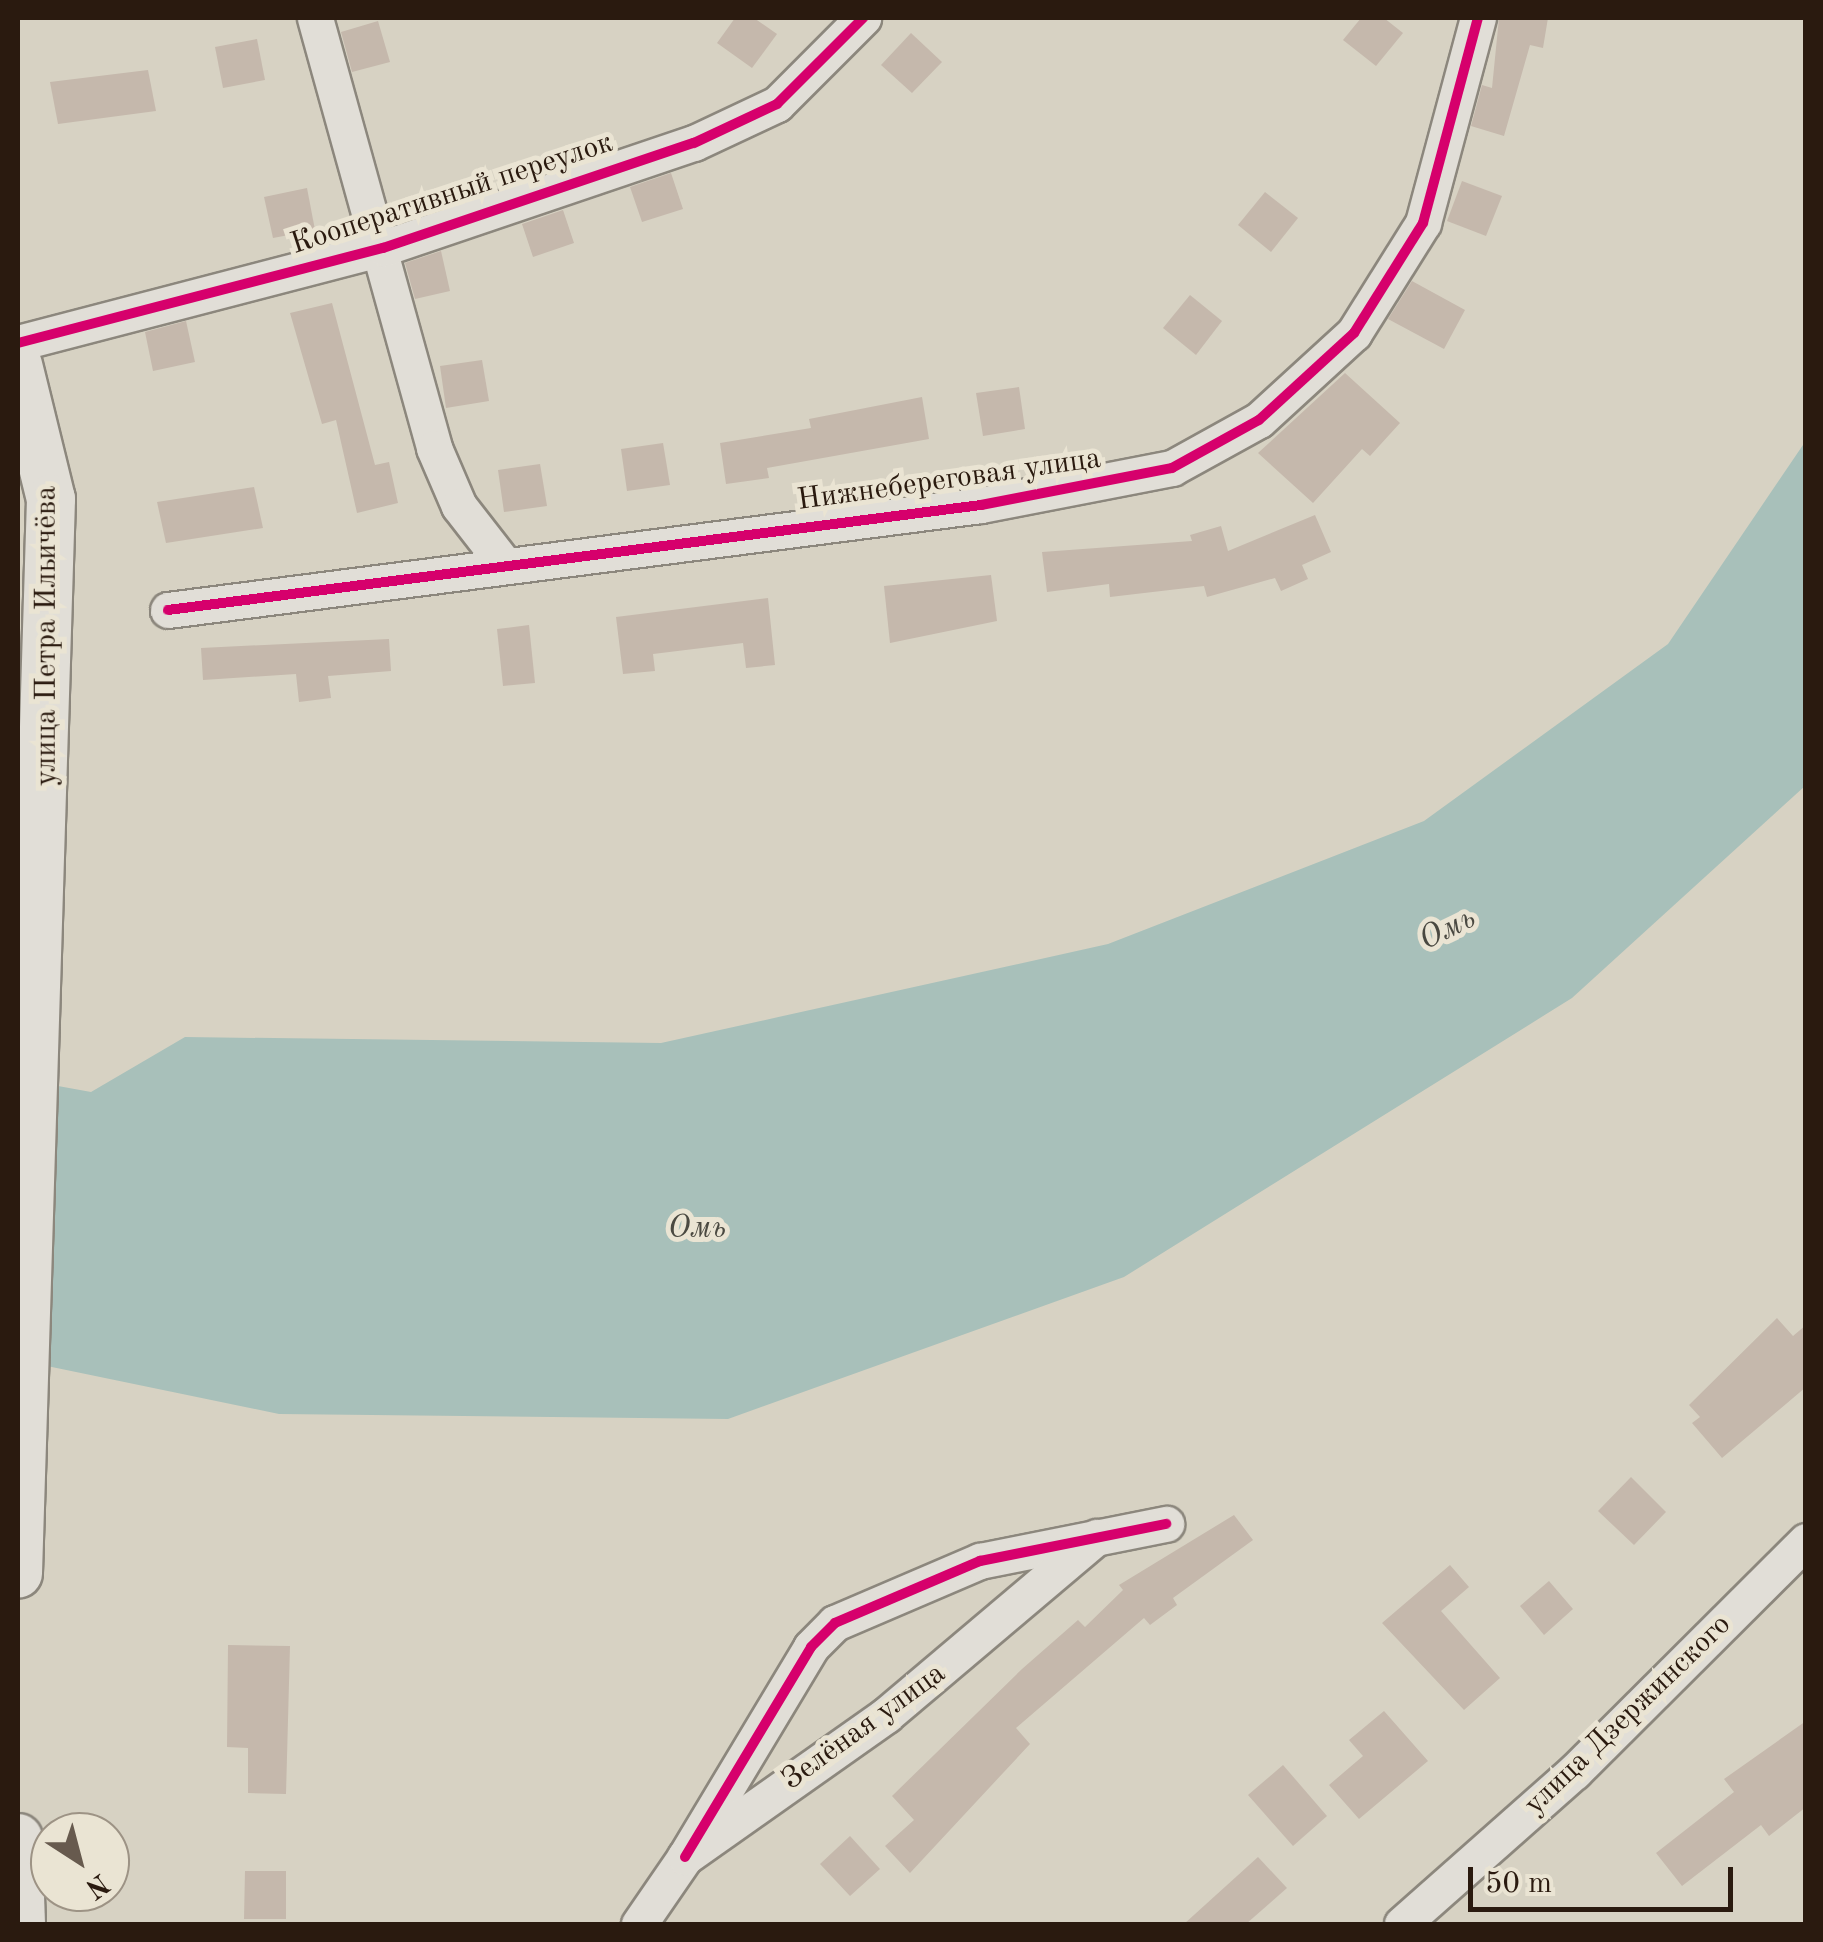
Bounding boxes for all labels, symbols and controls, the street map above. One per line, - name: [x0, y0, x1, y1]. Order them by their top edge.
- street label: Кооперативный переулок: [286, 125, 618, 263]
- street label: Нижнебереговая улица: [795, 441, 1103, 519]
- street label: улица Петра Ильичёва: [29, 486, 65, 786]
- water label: Омь: [1413, 900, 1483, 960]
- water label: Омь: [668, 1210, 726, 1248]
- street label: улица Дзержинского: [1517, 1607, 1739, 1823]
- street label: Зелёная улица: [775, 1656, 953, 1798]
- north arrow: [30, 1812, 130, 1912]
- scale bar: [1473, 1847, 1738, 1909]
- text: N: [80, 1867, 113, 1902]
- text: 50 m: [1485, 1869, 1552, 1899]

